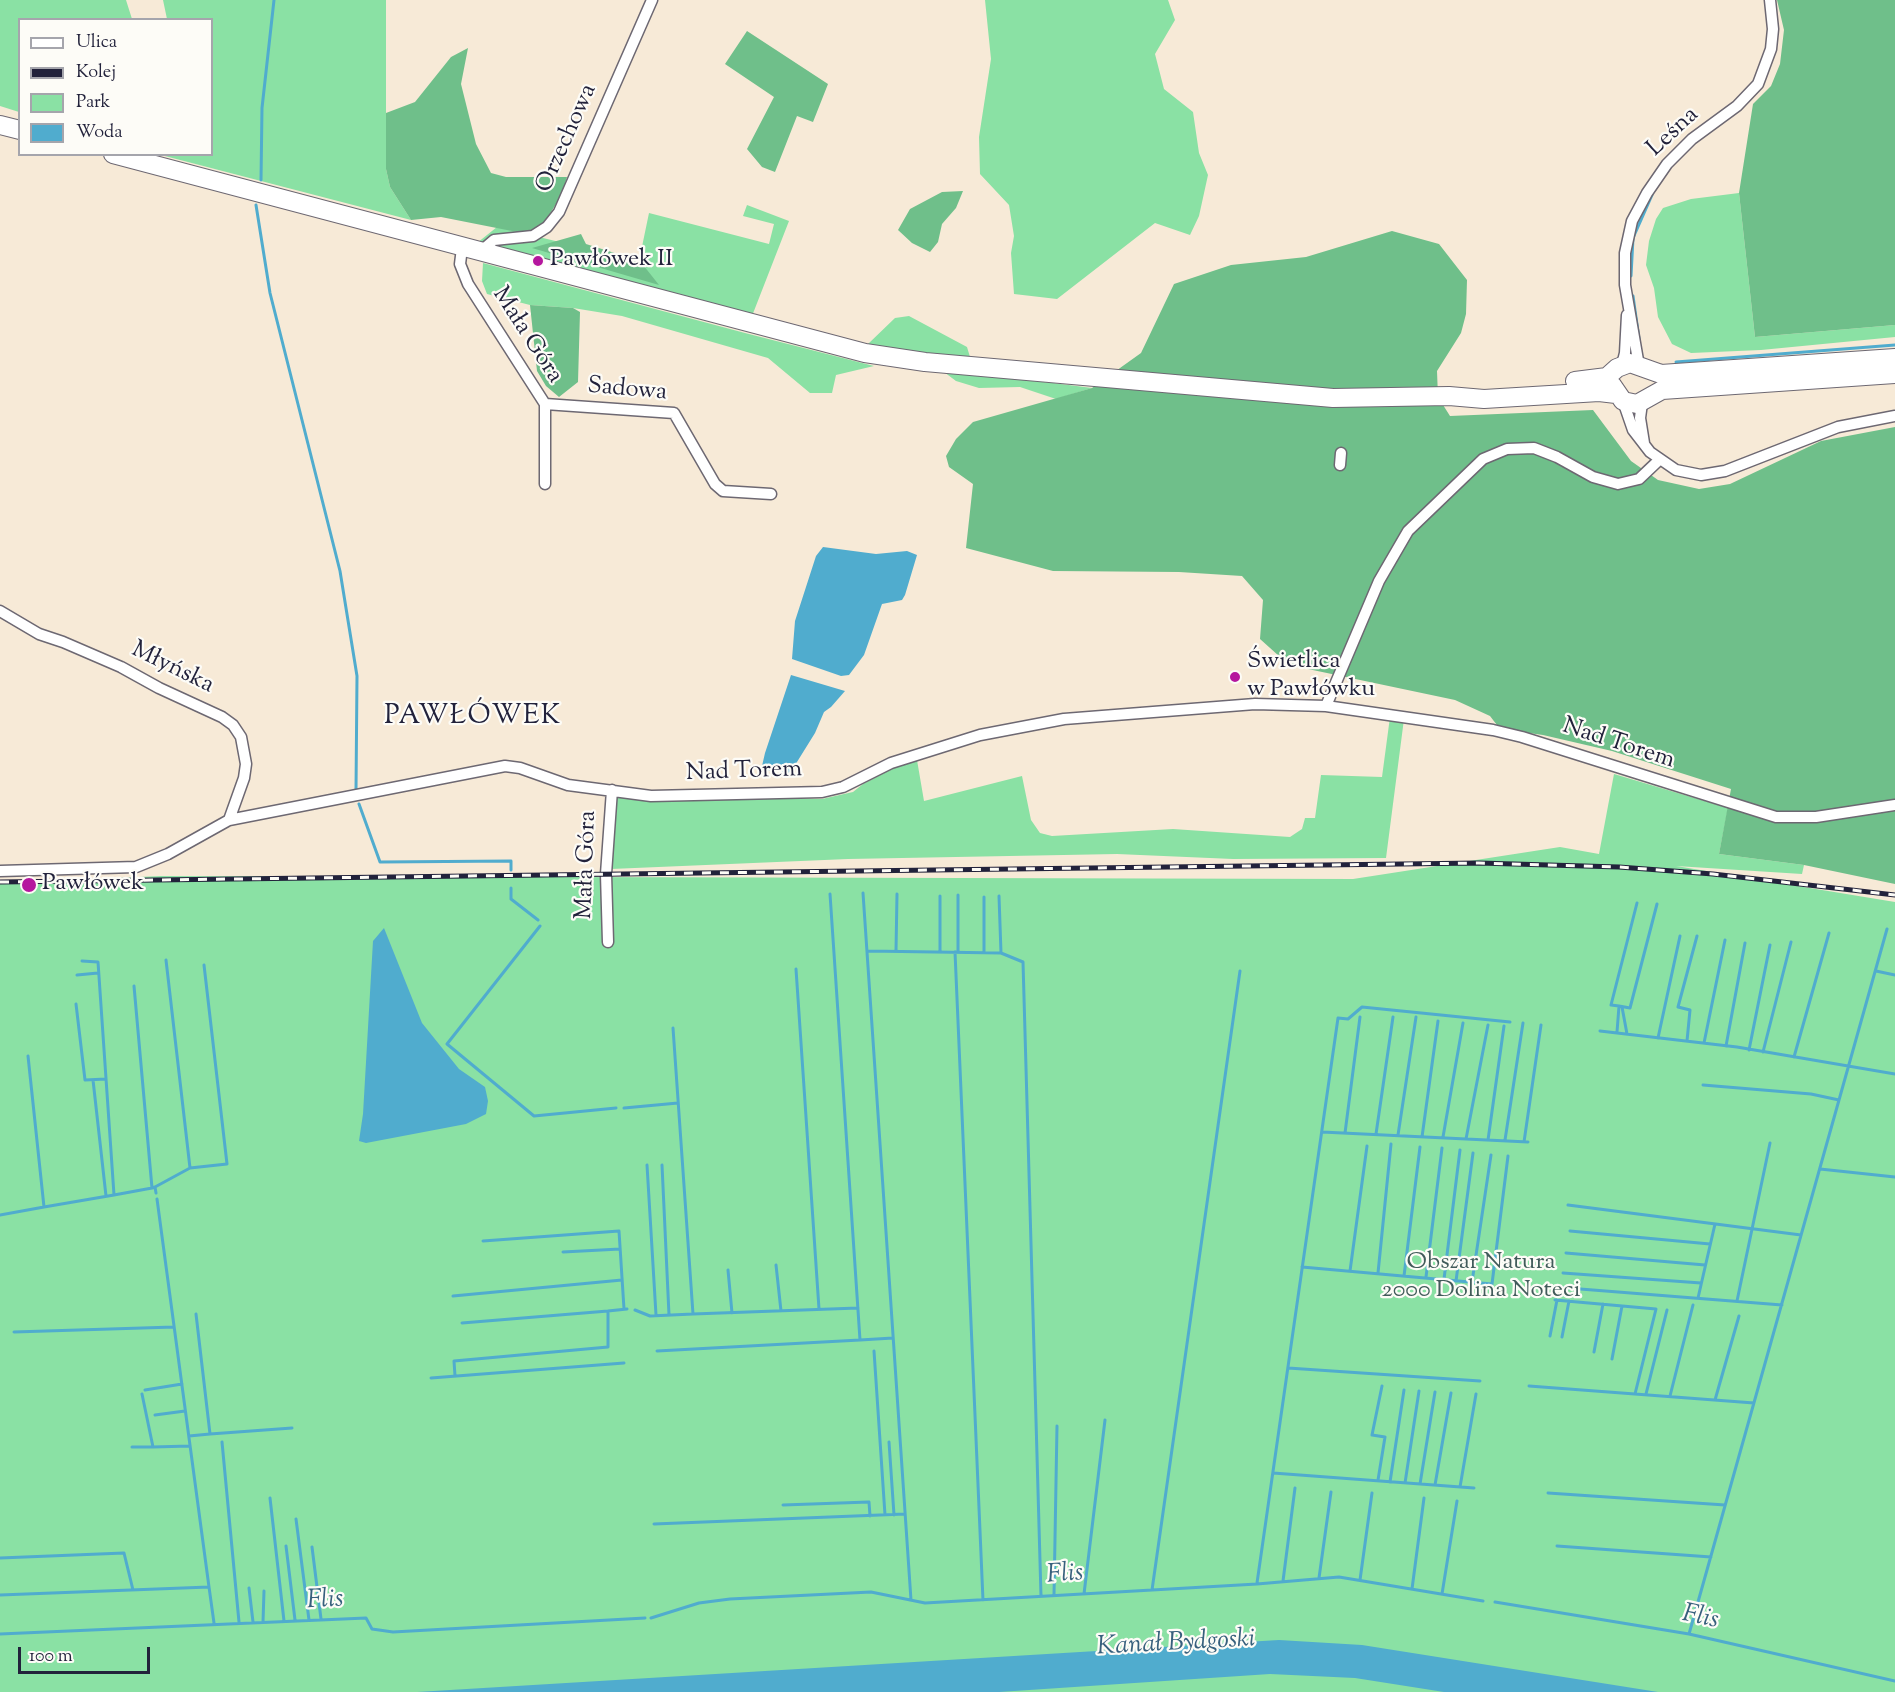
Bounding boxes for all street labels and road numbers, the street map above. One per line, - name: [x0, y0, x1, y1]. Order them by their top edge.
- street label: Orzechowa: [531, 80, 605, 198]
- street label: Leśna: [1642, 102, 1706, 164]
- street label: Mała Góra: [484, 283, 568, 389]
- street label: Sadowa: [586, 373, 668, 409]
- street label: Młyńska: [126, 637, 218, 701]
- street label: Nad Torem: [1558, 713, 1678, 777]
- street label: Nad Torem: [685, 757, 803, 789]
- street label: Mała Góra: [572, 810, 604, 920]

